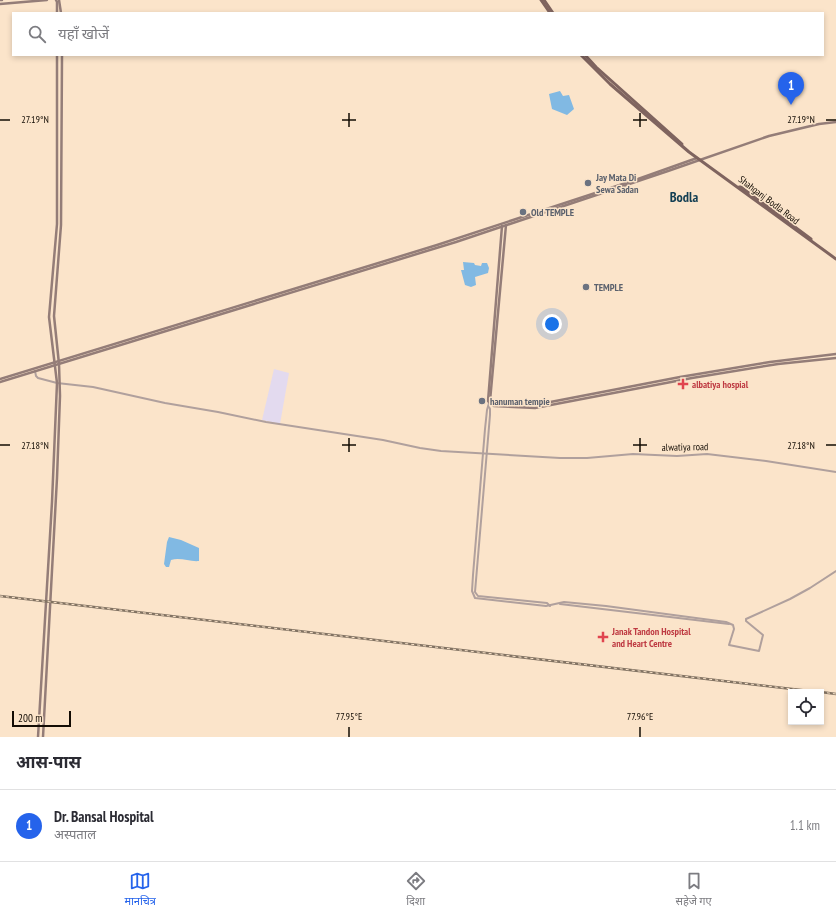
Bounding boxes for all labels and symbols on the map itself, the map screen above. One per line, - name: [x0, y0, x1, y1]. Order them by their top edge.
- pin: 1: [778, 72, 804, 105]
- text: 27.19°N: [21, 113, 49, 126]
- text: 27.19°N: [787, 113, 815, 126]
- place label: Jay Mata Di Sewa Sadan: [595, 171, 639, 196]
- street label: Shahganj Bodla Road: [736, 173, 802, 227]
- marker: Jay Mata Di Sewa Sadan: [583, 178, 593, 188]
- district label: Bodla: [670, 188, 698, 206]
- place label: Old TEMPLE: [531, 206, 574, 219]
- marker: Old TEMPLE: [518, 207, 528, 217]
- place label: TEMPLE: [594, 281, 623, 294]
- marker: TEMPLE: [581, 282, 591, 292]
- your location: [542, 314, 562, 334]
- marker: albatiya hospial: [677, 378, 689, 390]
- place label: albatiya hospial: [692, 378, 749, 391]
- place label: hanuman tempie: [490, 395, 550, 408]
- marker: hanuman tempie: [477, 396, 487, 406]
- text: 27.18°N: [21, 439, 49, 452]
- text: 27.18°N: [787, 439, 815, 452]
- street label: alwatiya road: [662, 440, 708, 454]
- place label: Janak Tandon Hospital and Heart Centre: [611, 625, 691, 650]
- marker: Janak Tandon Hospital and Heart Centre: [597, 631, 609, 643]
- scale bar: [12, 709, 71, 728]
- text: 77.95°E: [336, 710, 362, 723]
- text: 77.96°E: [627, 710, 653, 723]

